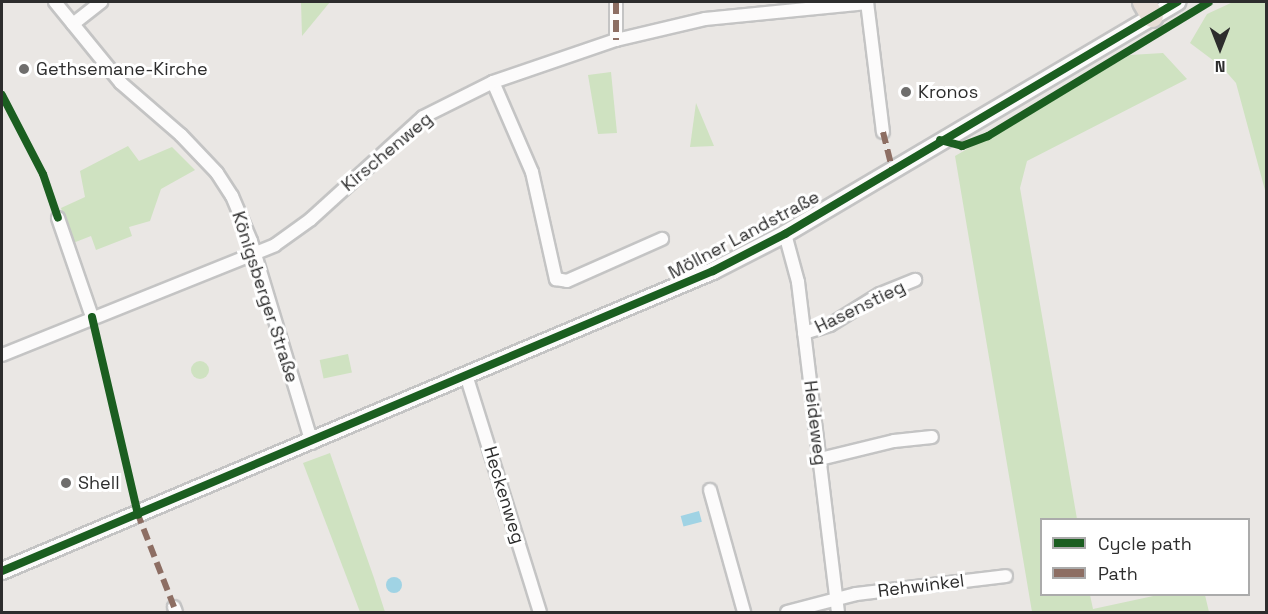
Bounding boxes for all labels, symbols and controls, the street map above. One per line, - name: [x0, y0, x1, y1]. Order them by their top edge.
- north arrow: [1190, 18, 1250, 78]
- text: N: [1215, 56, 1225, 77]
- place label: Gethsemane-Kirche: [36, 58, 208, 80]
- marker: Gethsemane-Kirche: [17, 62, 31, 76]
- place label: Kronos: [918, 81, 978, 103]
- marker: Kronos: [899, 85, 913, 99]
- street label: Kirschenweg: [337, 108, 437, 196]
- street label: Möllner Landstraße: [665, 186, 823, 284]
- street label: Königsberger Straße: [227, 209, 303, 385]
- street label: Hasenstieg: [811, 276, 909, 338]
- street label: Heideweg: [799, 379, 831, 467]
- street label: Heckenweg: [479, 444, 529, 546]
- place label: Shell: [78, 472, 120, 494]
- marker: Shell: [59, 476, 73, 490]
- legend: [1040, 518, 1250, 596]
- text: Cycle path: [1098, 532, 1192, 555]
- text: Path: [1098, 562, 1138, 585]
- street label: Rehwinkel: [876, 570, 966, 602]

